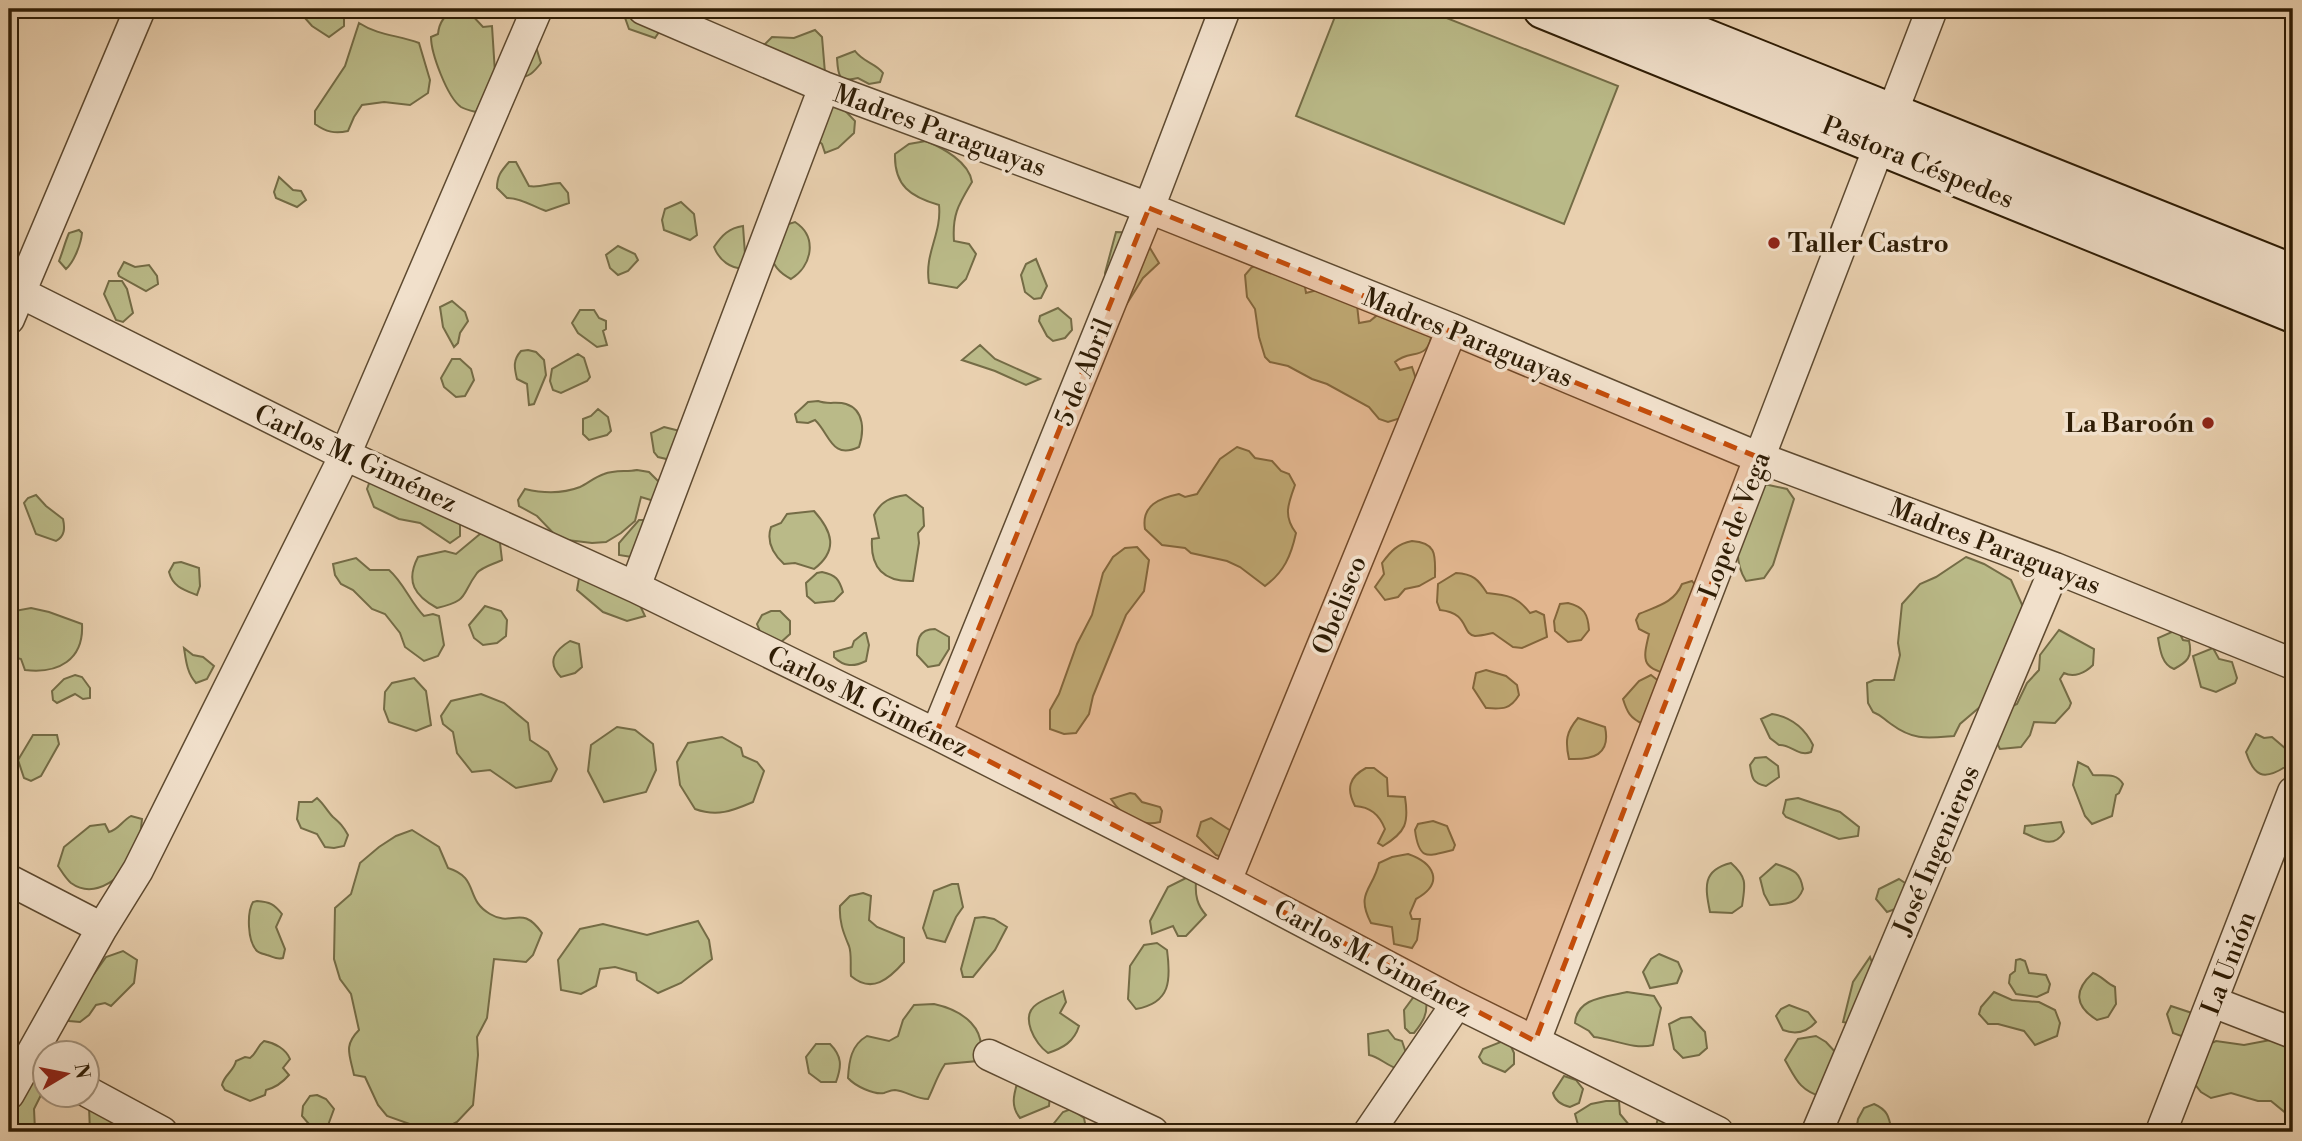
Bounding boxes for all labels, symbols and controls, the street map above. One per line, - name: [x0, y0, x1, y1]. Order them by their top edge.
- street label: Madres Paraguayas: [829, 78, 1050, 184]
- street label: Pastora Céspedes: [1817, 110, 2018, 216]
- place label: Taller Castro: [1788, 228, 1949, 260]
- marker: Taller Castro: [1766, 235, 1782, 251]
- street label: Madres Paraguayas: [1358, 281, 1577, 395]
- street label: 5 de Abril: [1048, 314, 1120, 431]
- street label: Carlos M. Giménez: [249, 398, 462, 520]
- place label: La Baroón: [2065, 408, 2194, 440]
- marker: La Baroón: [2200, 415, 2216, 431]
- street label: Lope de Vega: [1692, 447, 1778, 603]
- street label: Madres Paraguayas: [1884, 492, 2105, 602]
- street label: Obelisco: [1306, 551, 1374, 659]
- street label: Carlos M. Giménez: [762, 639, 973, 764]
- street label: José Ingenieros: [1886, 761, 1987, 941]
- street label: Carlos M. Giménez: [1268, 893, 1477, 1025]
- street label: La Unión: [2195, 907, 2263, 1020]
- north arrow: [32, 1040, 102, 1110]
- text: N: [69, 1062, 95, 1081]

